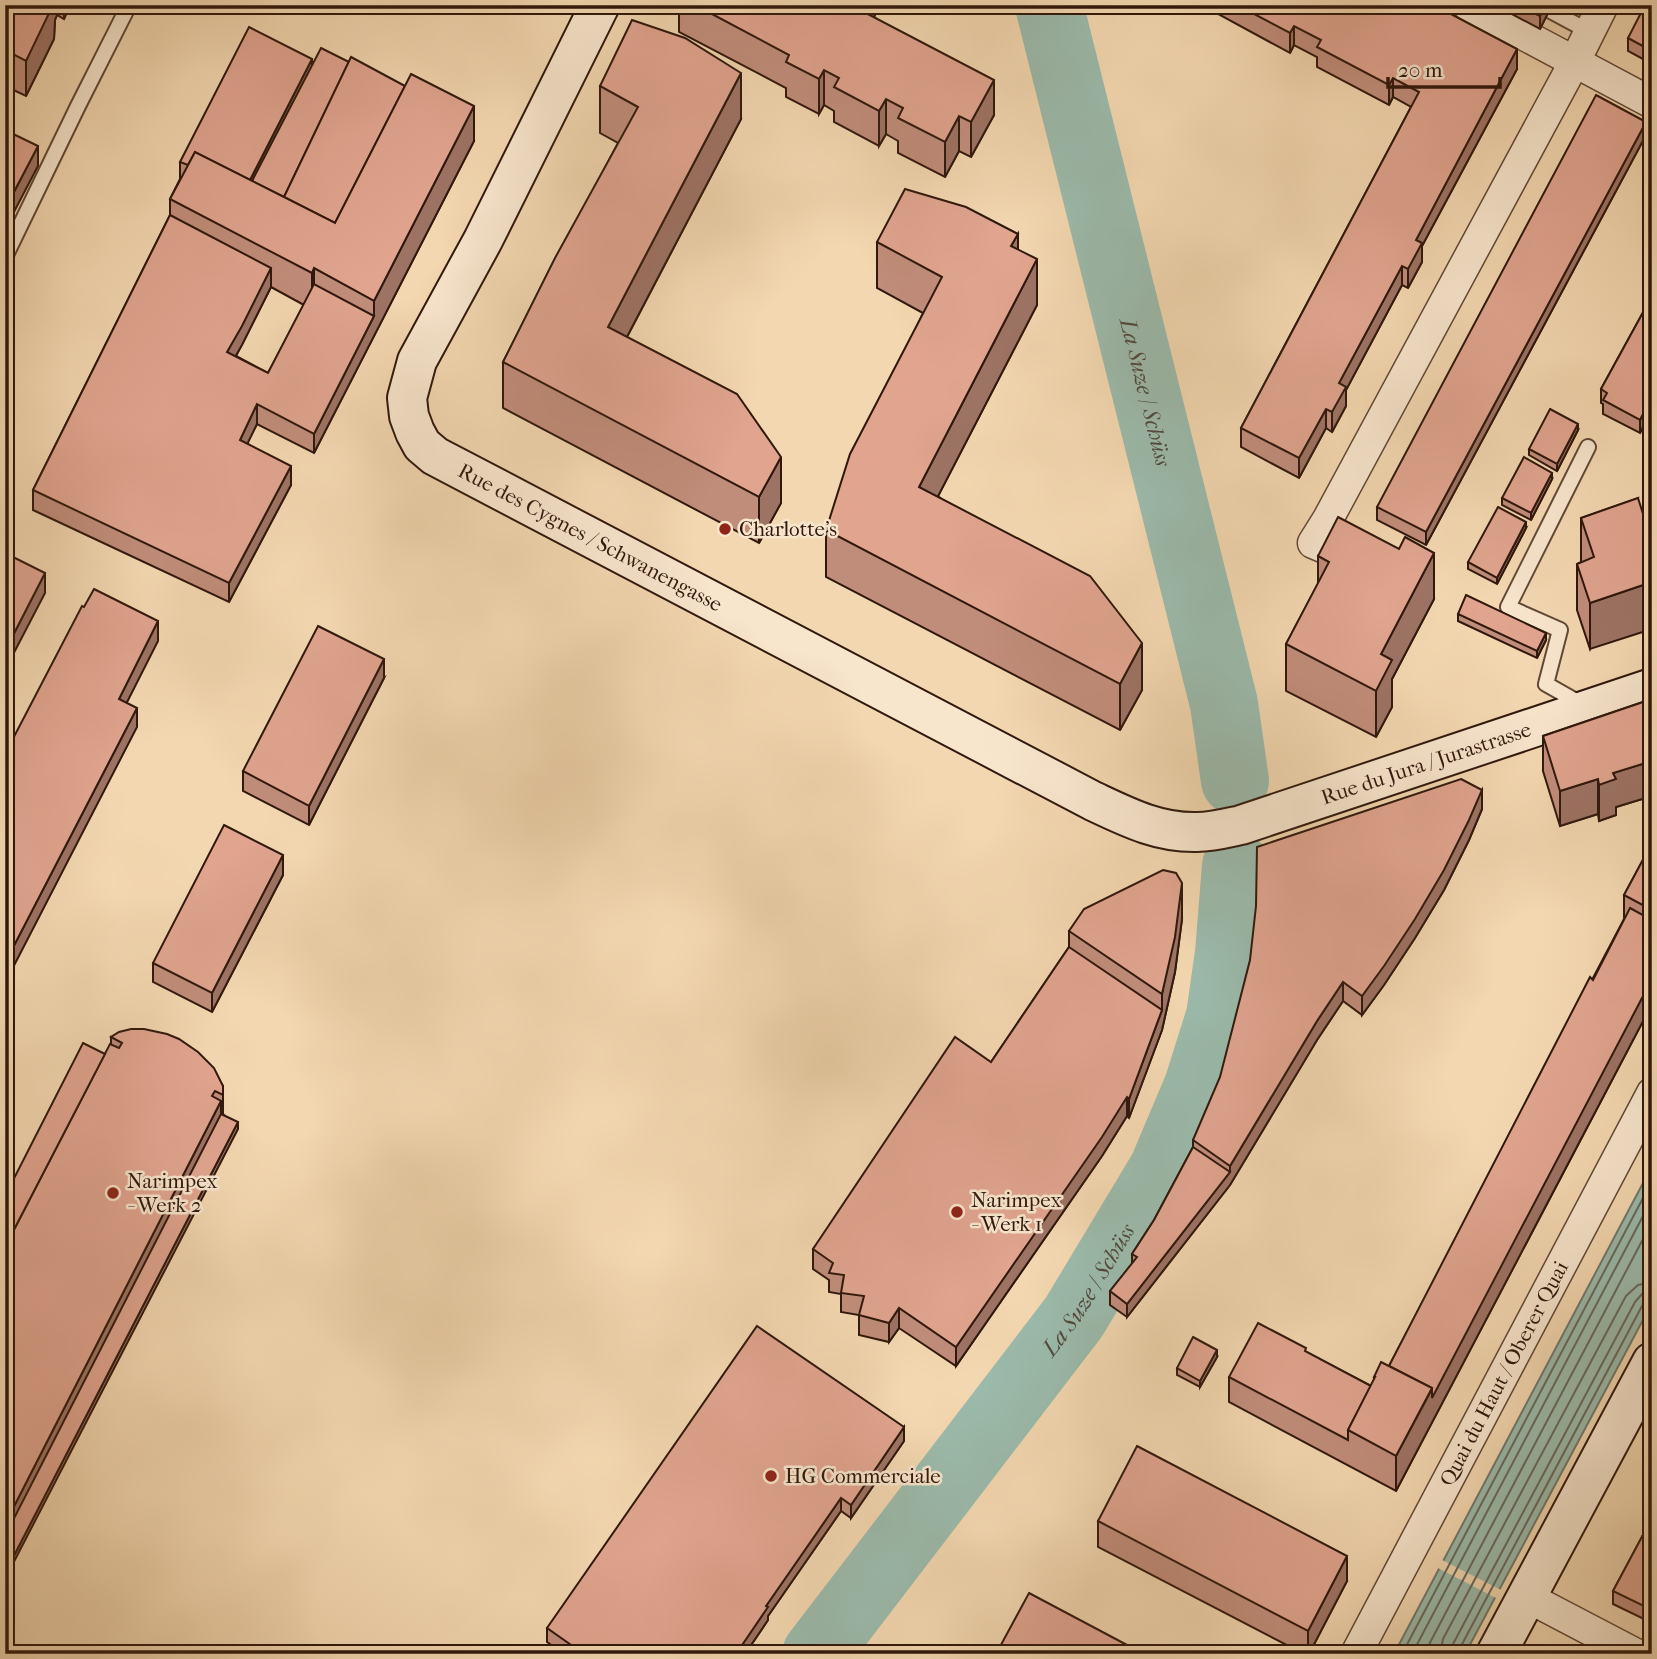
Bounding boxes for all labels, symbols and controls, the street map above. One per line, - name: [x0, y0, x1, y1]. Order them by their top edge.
- scale bar: [1388, 46, 1500, 90]
- text: 20 m: [1398, 58, 1443, 82]
- water label: La Suze / Schüss: [1113, 313, 1177, 470]
- street label: Rue des Cygnes / Schwanengasse: [454, 458, 726, 616]
- place label: Charlotte's: [739, 517, 837, 541]
- marker: Charlotte's: [717, 521, 733, 537]
- street label: Rue du Jura / Jurastrasse: [1318, 717, 1534, 809]
- place label: Narimpex - Werk 2: [127, 1169, 217, 1217]
- marker: Narimpex - Werk 2: [105, 1185, 121, 1201]
- place label: Narimpex - Werk 1: [971, 1188, 1061, 1236]
- marker: Narimpex - Werk 1: [949, 1204, 965, 1220]
- water label: La Suze / Schüss: [1035, 1218, 1141, 1363]
- street label: Quai du Haut / Oberer Quai: [1435, 1257, 1573, 1490]
- place label: HG Commerciale: [785, 1464, 941, 1488]
- marker: HG Commerciale: [763, 1468, 779, 1484]

